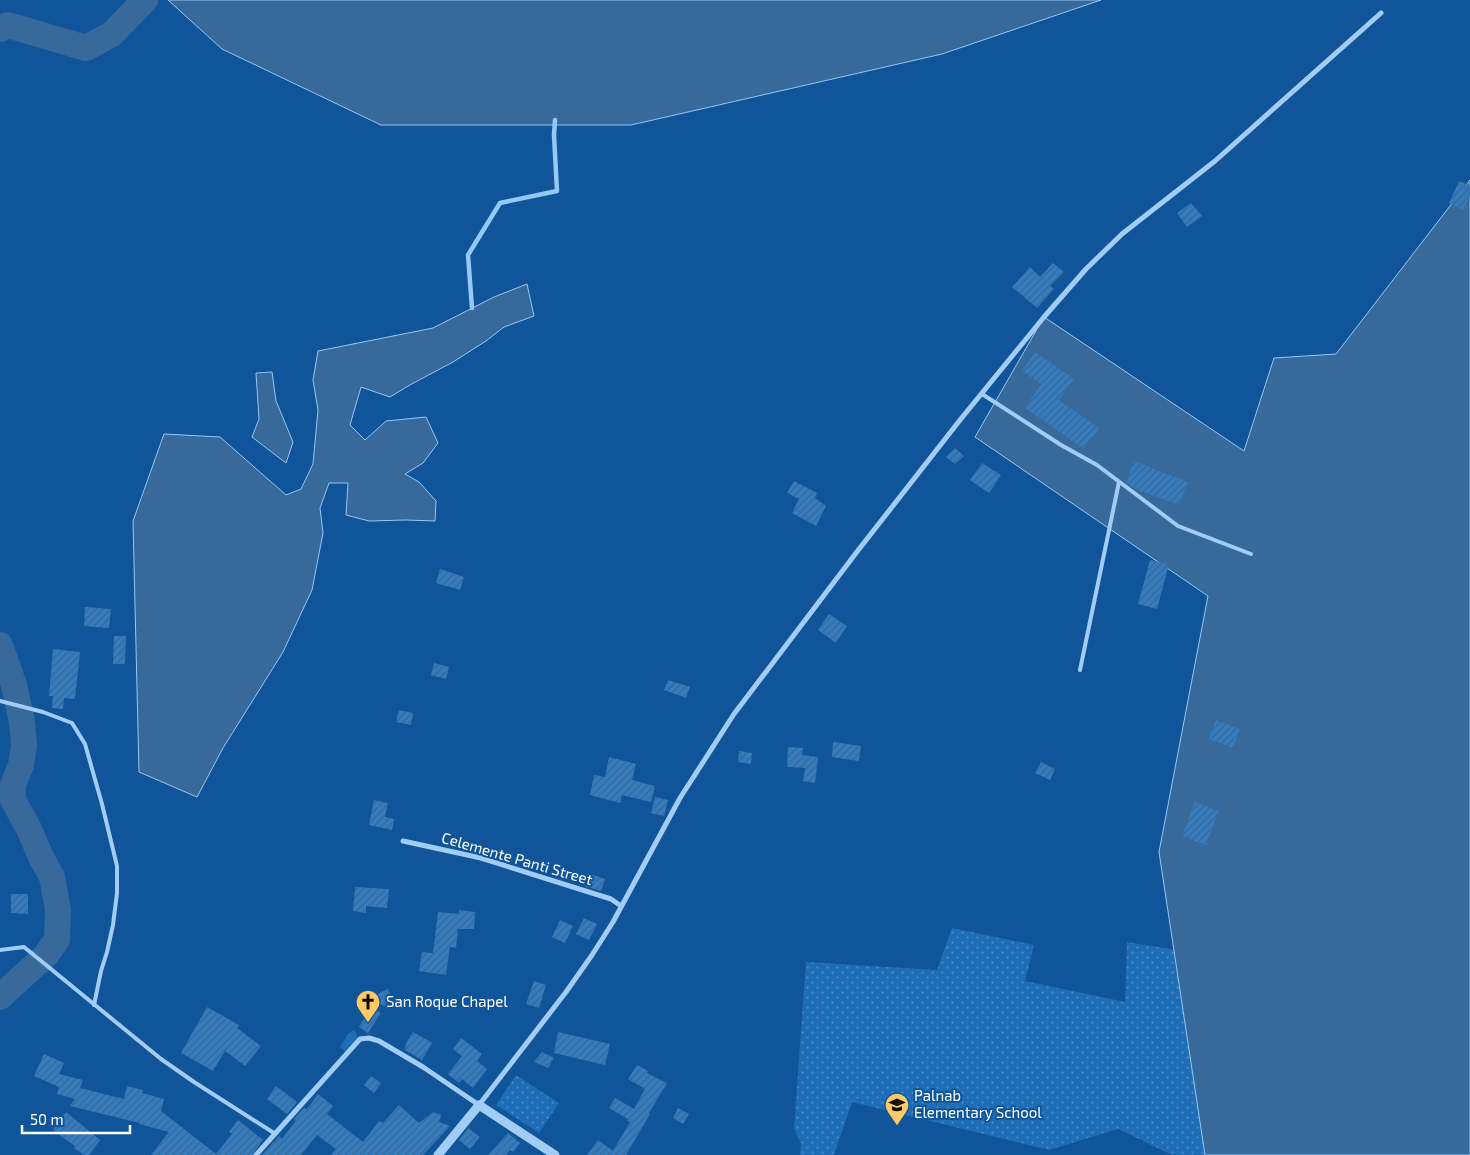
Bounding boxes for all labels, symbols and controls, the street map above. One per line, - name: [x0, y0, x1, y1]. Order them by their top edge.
- street label: Celemente Panti Street: [440, 828, 595, 888]
- church icon: San Roque Chapel: [355, 989, 381, 1023]
- place label: San Roque Chapel: [386, 992, 508, 1010]
- place label: Palnab Elementary School: [914, 1086, 1042, 1121]
- school or university icon: Palnab Elementary School: [884, 1092, 910, 1126]
- scale bar: [22, 1102, 130, 1134]
- text: 50 m: [30, 1110, 64, 1128]

